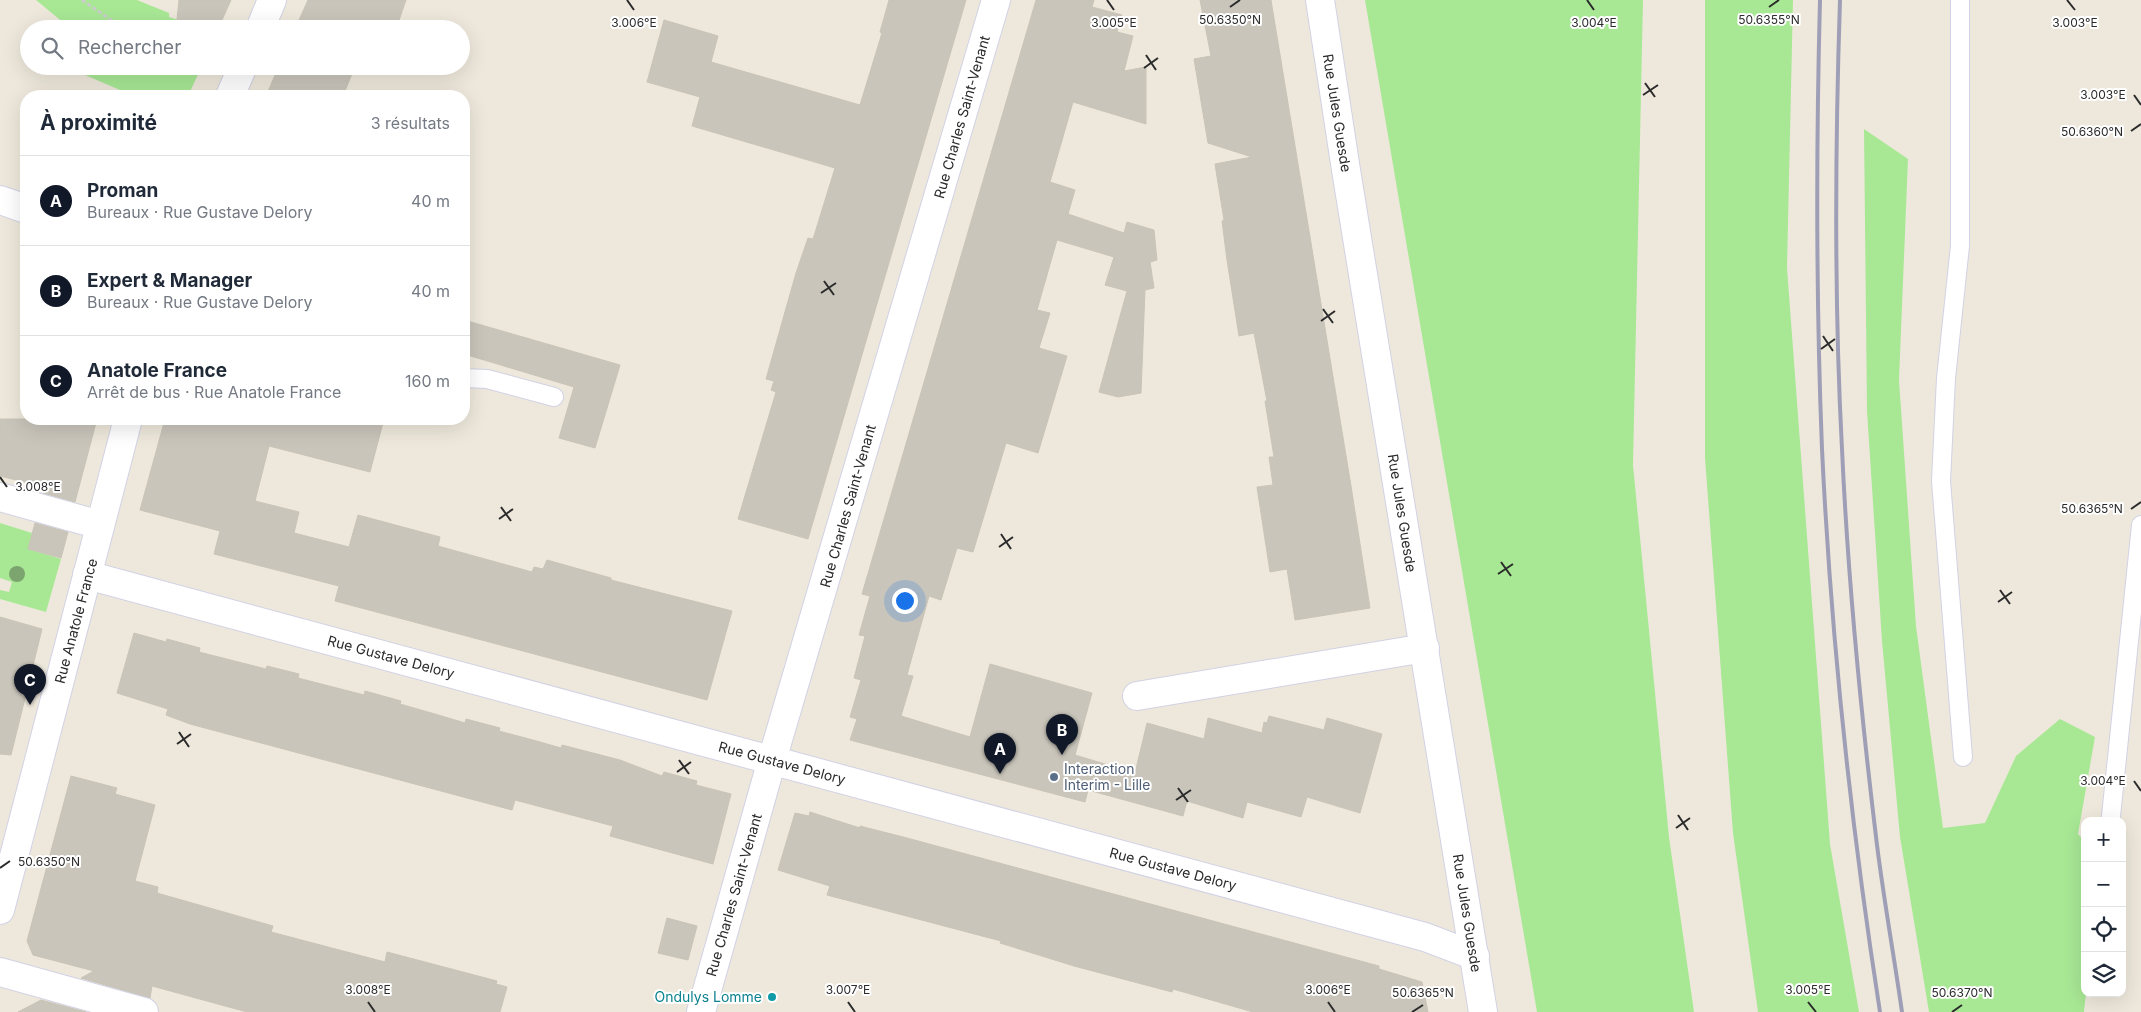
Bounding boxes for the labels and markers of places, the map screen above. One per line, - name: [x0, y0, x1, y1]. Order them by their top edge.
- pin: C: [14, 664, 46, 705]
- pin: B: [1046, 714, 1078, 755]
- pin: A: [984, 733, 1016, 774]
- place label: Interaction Interim - Lille: [1064, 760, 1150, 793]
- marker: Interaction Interim - Lille: [1048, 771, 1060, 783]
- place label: Ondulys Lomme: [655, 988, 762, 1005]
- marker: Ondulys Lomme: [766, 991, 778, 1003]

